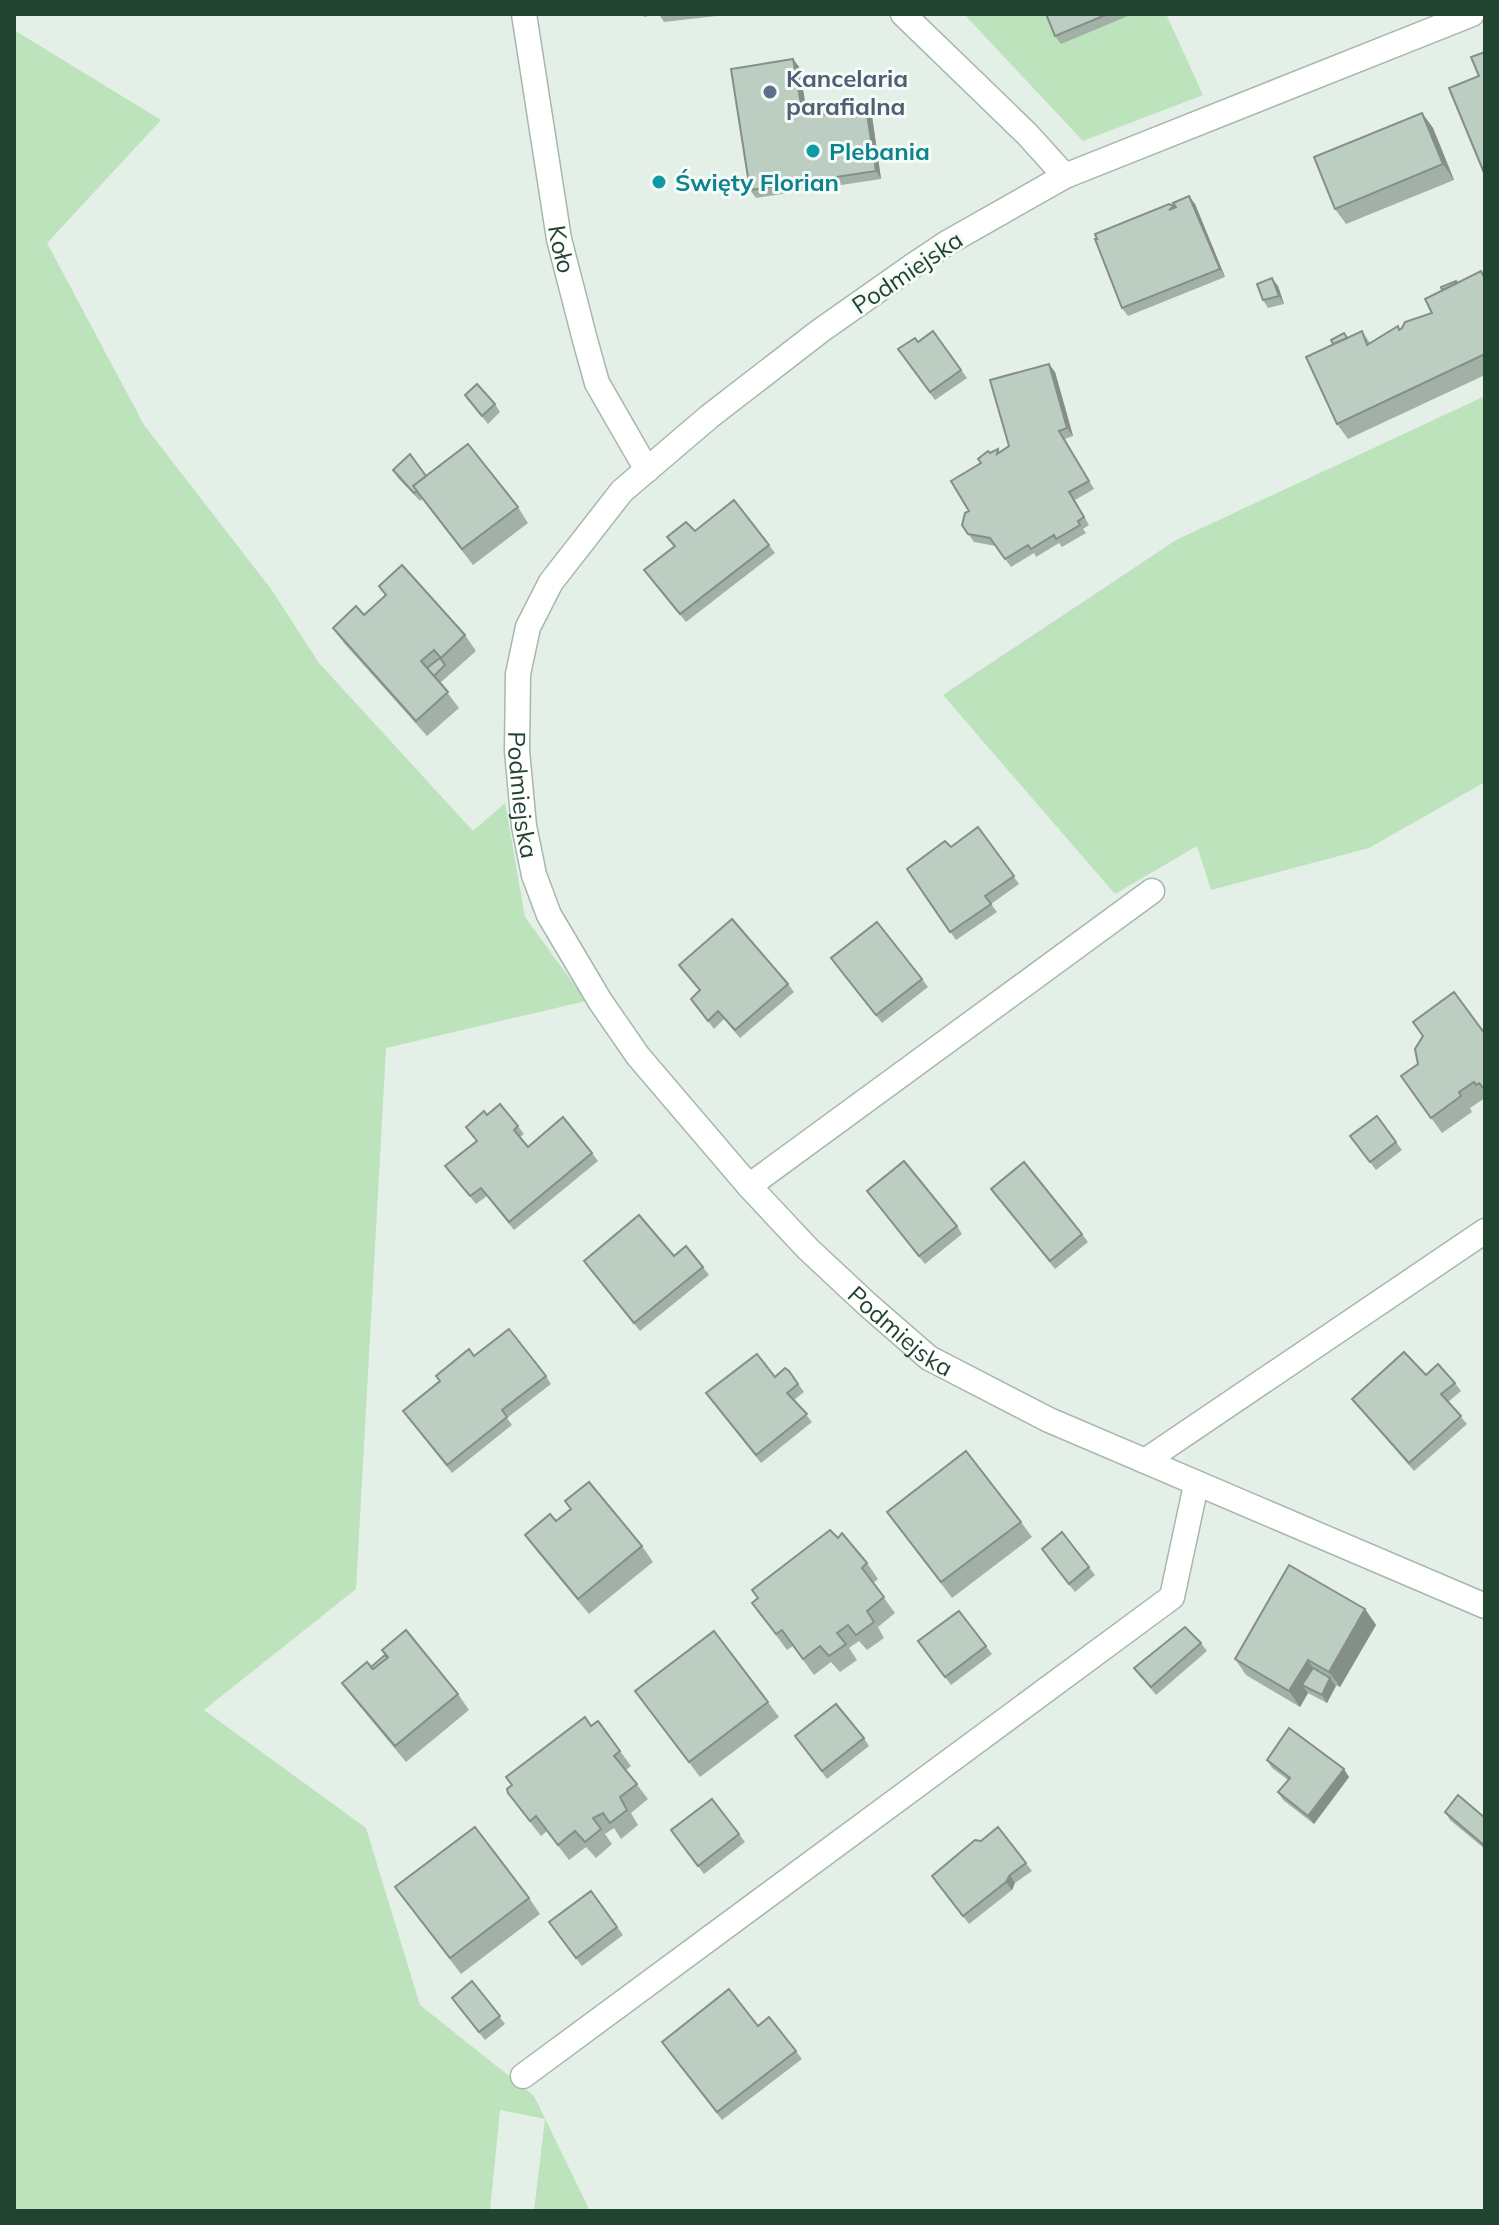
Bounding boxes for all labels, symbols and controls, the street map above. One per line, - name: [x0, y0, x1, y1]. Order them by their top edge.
- place label: Kancelaria parafialna: [786, 63, 908, 121]
- marker: Kancelaria parafialna: [761, 83, 779, 101]
- place label: Plebania: [829, 136, 930, 166]
- marker: Plebania: [804, 142, 822, 160]
- place label: Święty Florian: [675, 167, 839, 197]
- marker: Święty Florian: [650, 173, 668, 191]
- street label: Koło: [542, 223, 582, 276]
- street label: Podmiejska: [846, 224, 968, 320]
- street label: Podmiejska: [502, 731, 545, 861]
- street label: Podmiejska: [842, 1279, 958, 1383]

